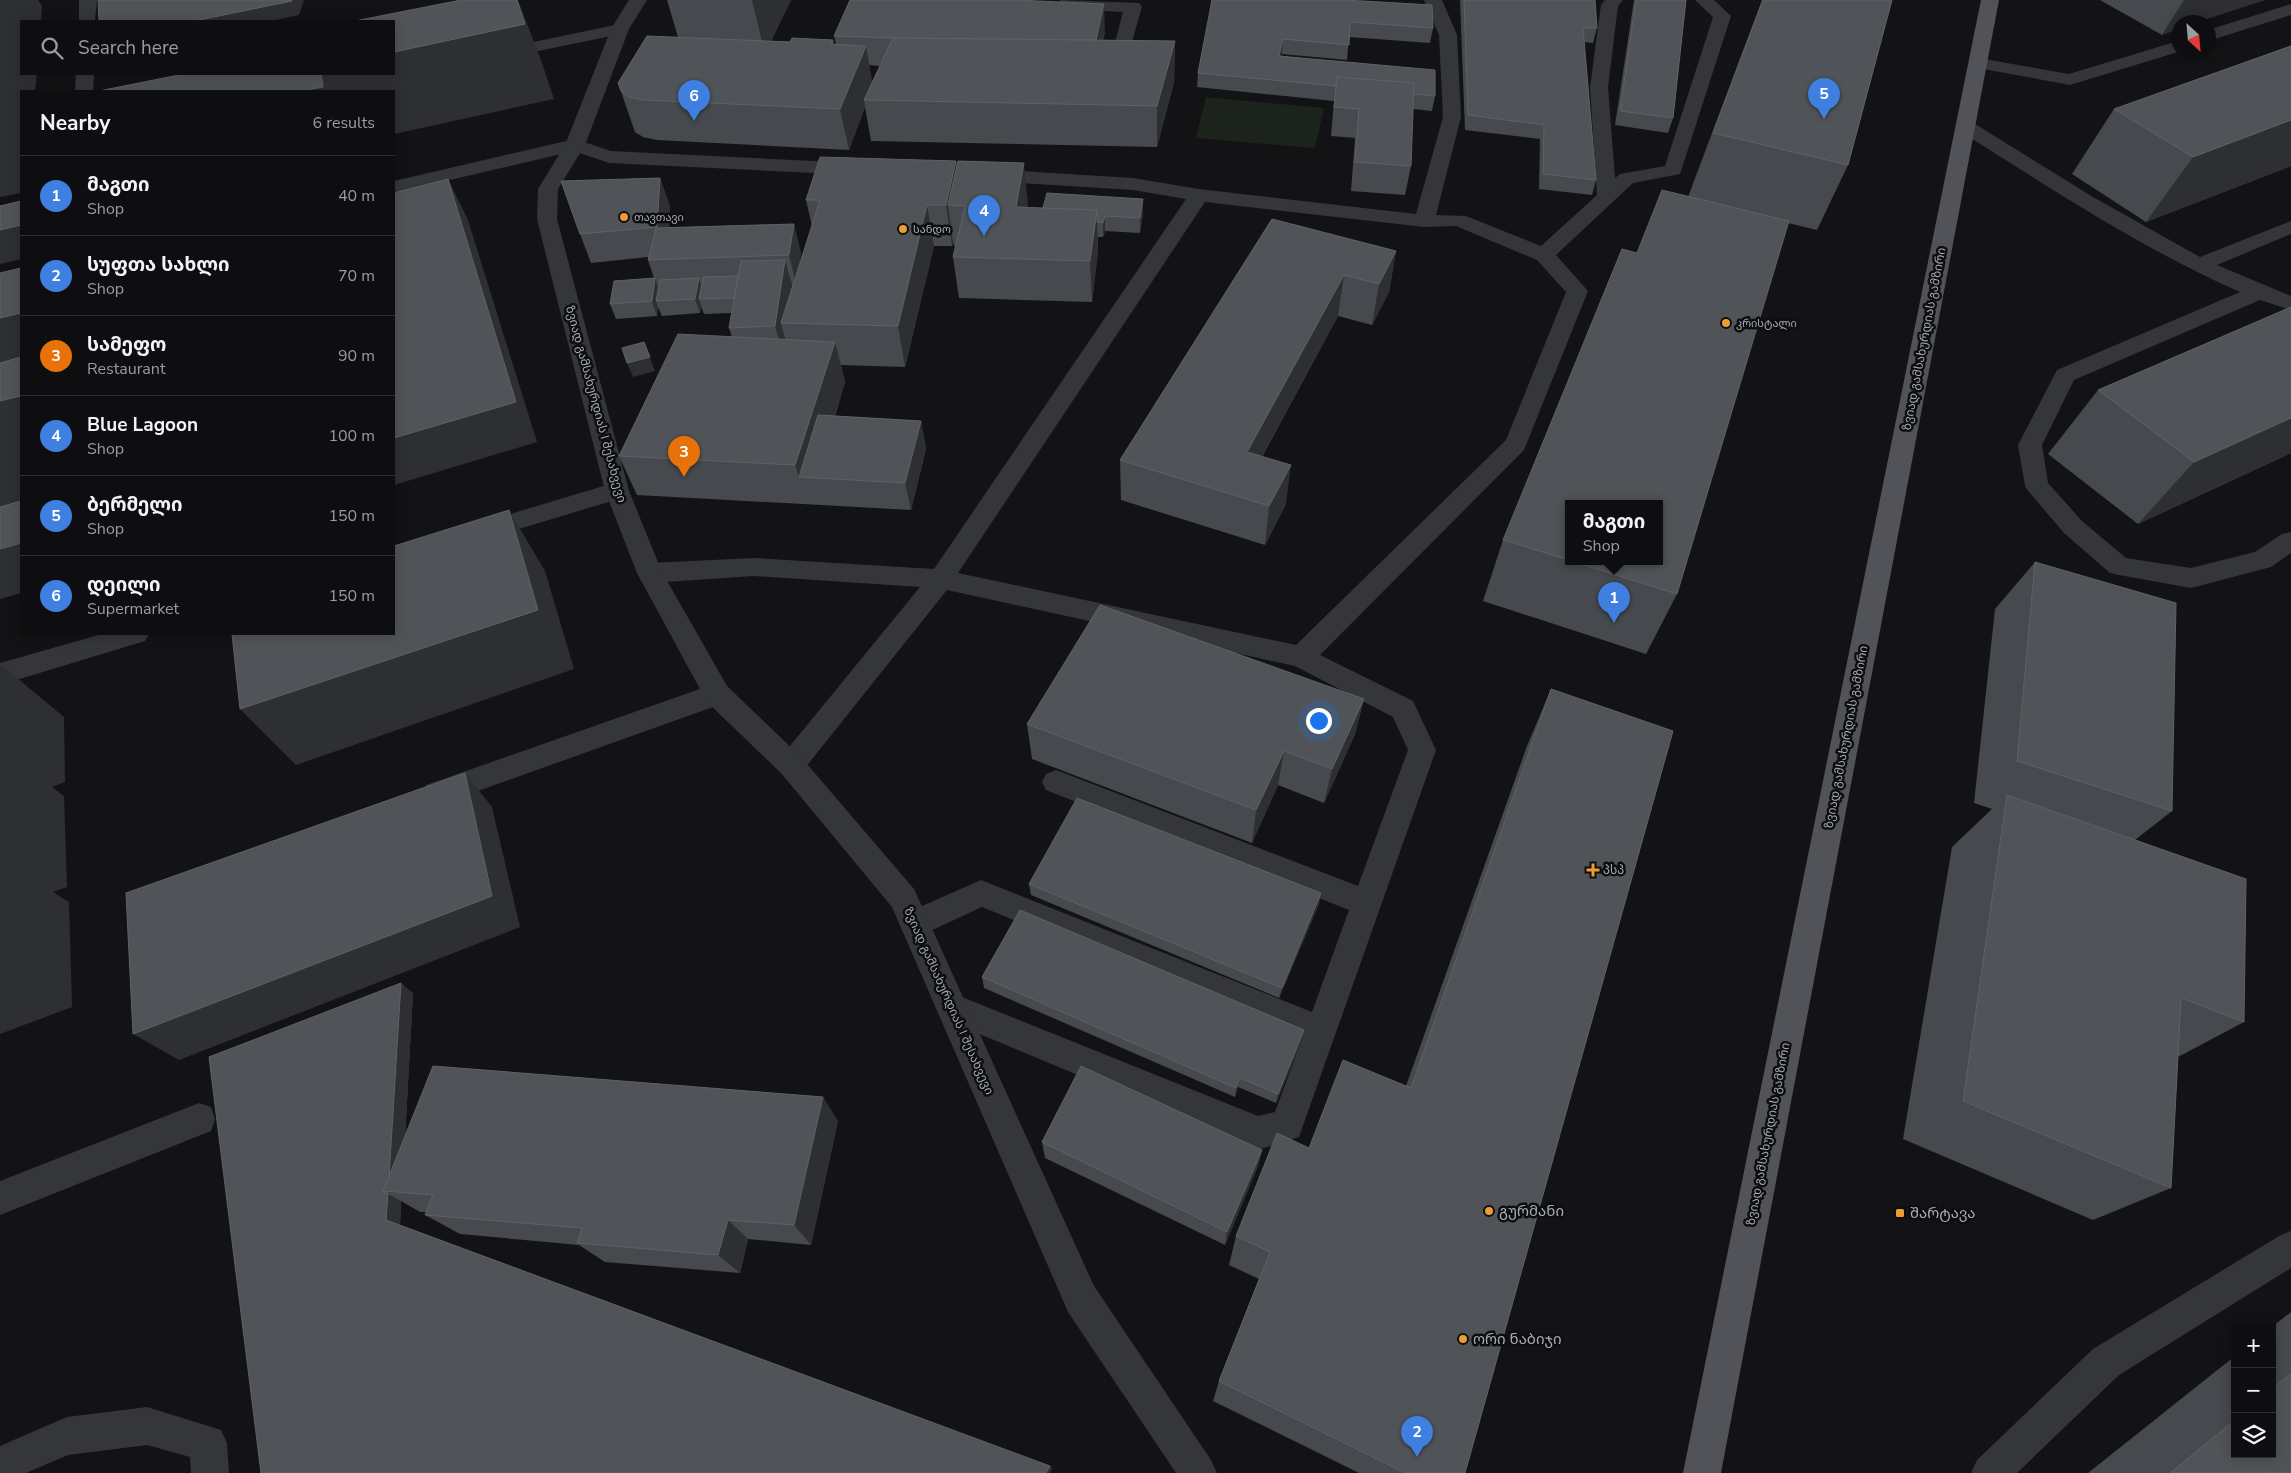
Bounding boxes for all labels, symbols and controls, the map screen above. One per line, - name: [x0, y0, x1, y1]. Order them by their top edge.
- north arrow: [2171, 15, 2216, 60]
- search box: [20, 20, 395, 75]
- icon: search: [38, 34, 66, 62]
- text: Search here: [78, 35, 179, 61]
- pin: 5: [1808, 78, 1840, 119]
- pin: 6: [678, 80, 710, 121]
- text: Nearby: [40, 109, 110, 137]
- text: 6 results: [313, 112, 375, 134]
- text: მაგთი: [87, 172, 149, 198]
- text: 1: [51, 185, 61, 207]
- text: 40 m: [338, 185, 375, 207]
- pin: 4: [968, 195, 1000, 236]
- text: Shop: [87, 198, 124, 220]
- place label: თავთავი: [634, 210, 684, 225]
- marker: თავთავი: [618, 211, 630, 223]
- place label: სანდო: [913, 222, 951, 237]
- marker: სანდო: [897, 223, 909, 235]
- street label: ზვიად გამსახურდიას გამზირი: [1898, 246, 1950, 432]
- text: სუფთა სახლი: [87, 252, 229, 278]
- text: 2: [51, 265, 61, 287]
- text: 70 m: [338, 265, 375, 287]
- text: Shop: [87, 278, 124, 300]
- street label: ზვიად გამსახურდიას I შესახვევი: [562, 304, 630, 504]
- place label: კრისტალი: [1736, 316, 1797, 331]
- marker: კრისტალი: [1720, 317, 1732, 329]
- text: სამეფო: [87, 332, 166, 358]
- text: 3: [51, 345, 61, 367]
- text: 90 m: [338, 345, 375, 367]
- text: Restaurant: [87, 358, 166, 380]
- text: Blue Lagoon: [87, 412, 198, 438]
- text: 4: [51, 425, 61, 447]
- text: 100 m: [328, 425, 375, 447]
- pin: 3: [668, 436, 700, 477]
- text: Shop: [87, 438, 124, 460]
- text: ბერმელი: [87, 492, 183, 518]
- popup: [1565, 500, 1663, 565]
- text: 5: [51, 505, 61, 527]
- text: 150 m: [328, 505, 375, 527]
- text: მაგთი: [1583, 509, 1645, 535]
- text: Shop: [87, 518, 124, 540]
- text: Shop: [1583, 535, 1620, 557]
- text: დეილი: [87, 572, 160, 598]
- pin: 1: [1598, 582, 1630, 623]
- text: 6: [51, 585, 61, 607]
- text: 150 m: [328, 585, 375, 607]
- text: Supermarket: [87, 598, 179, 620]
- street label: ზვიად გამსახურდიას გამზირი: [1820, 644, 1872, 830]
- your location: [1306, 708, 1332, 734]
- place label: პსპ: [1603, 862, 1624, 878]
- marker: პსპ: [1587, 864, 1599, 876]
- street label: ზვიად გამსახურდიას I შესახვევი: [900, 905, 998, 1097]
- street label: ზვიად გამსახურდიას გამზირი: [1742, 1041, 1794, 1227]
- place label: გურმანი: [1499, 1201, 1564, 1221]
- place label: შარტავა: [1910, 1203, 1975, 1223]
- marker: გურმანი: [1483, 1205, 1495, 1217]
- marker: შარტავა: [1894, 1207, 1906, 1219]
- map controls: [2231, 1323, 2276, 1458]
- button: +: [2231, 1323, 2276, 1368]
- place label: ორი ნაბიჯი: [1473, 1329, 1562, 1349]
- marker: ორი ნაბიჯი: [1457, 1333, 1469, 1345]
- button: −: [2231, 1368, 2276, 1413]
- button: layers: [2231, 1413, 2276, 1458]
- pin: 2: [1401, 1416, 1433, 1457]

